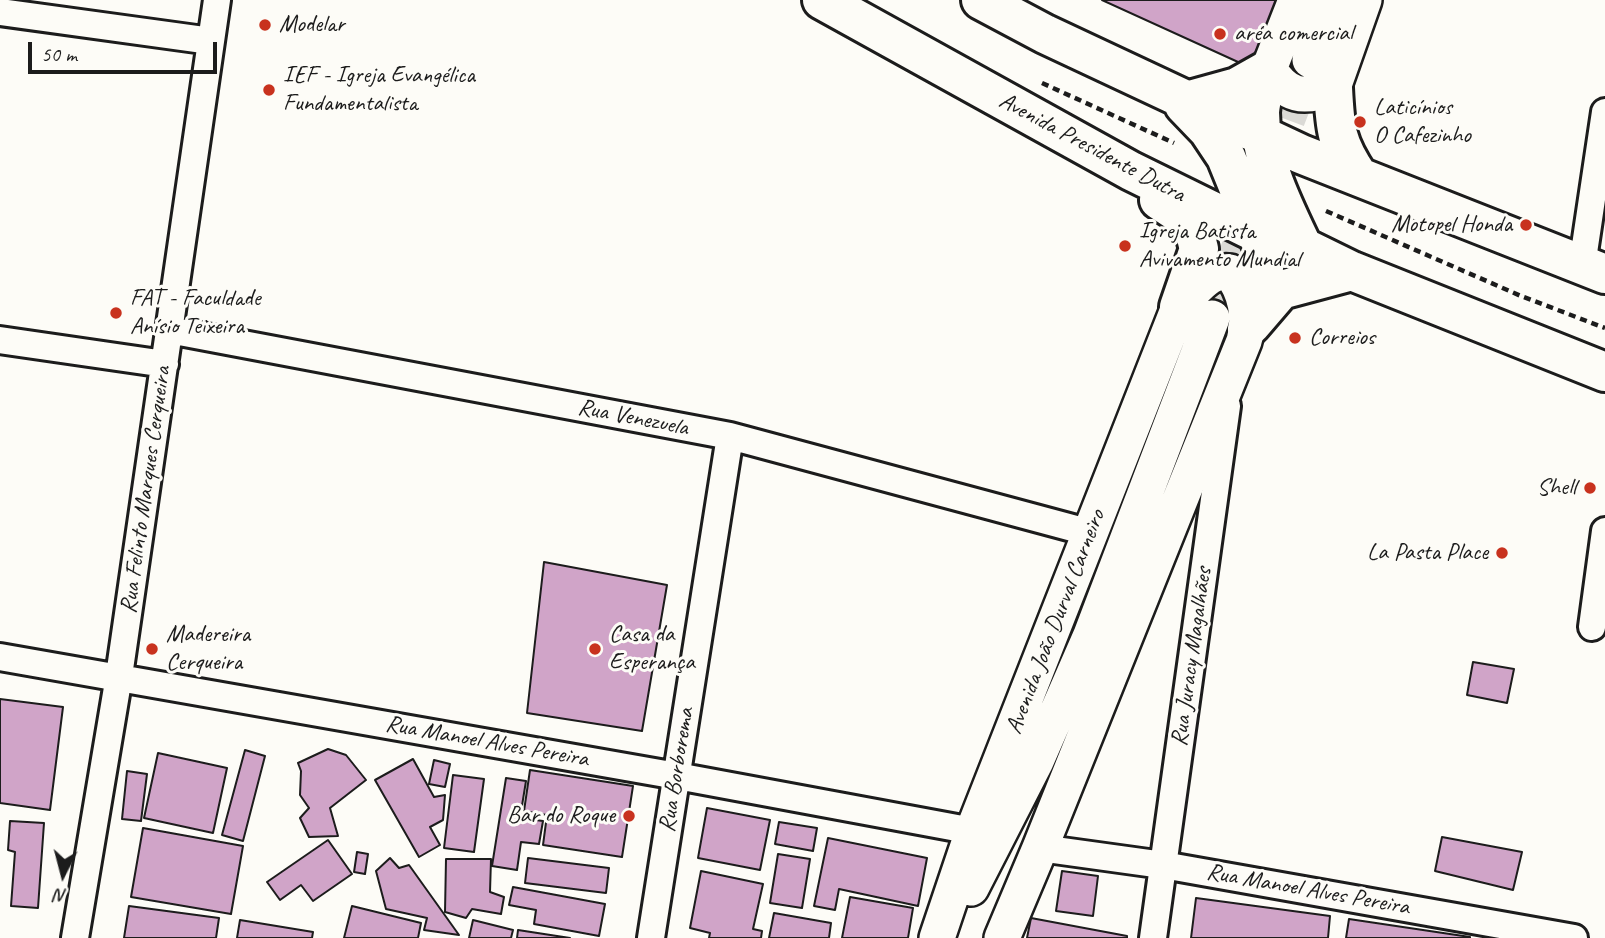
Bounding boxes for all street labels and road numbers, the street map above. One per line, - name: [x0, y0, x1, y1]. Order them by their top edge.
- street label: Avenida Presidente Dutra: [994, 87, 1190, 209]
- street label: Rua Felinto Marques Cerqueira: [114, 365, 178, 615]
- street label: Rua Venezuela: [575, 393, 691, 443]
- street label: Avenida João Durval Carneiro: [1000, 506, 1112, 738]
- street label: Rua Juracy Magalhães: [1165, 566, 1219, 748]
- street label: Rua Borborema: [653, 706, 701, 834]
- street label: Rua Manoel Alves Pereira: [383, 710, 591, 774]
- street label: Rua Manoel Alves Pereira: [1204, 858, 1412, 922]

